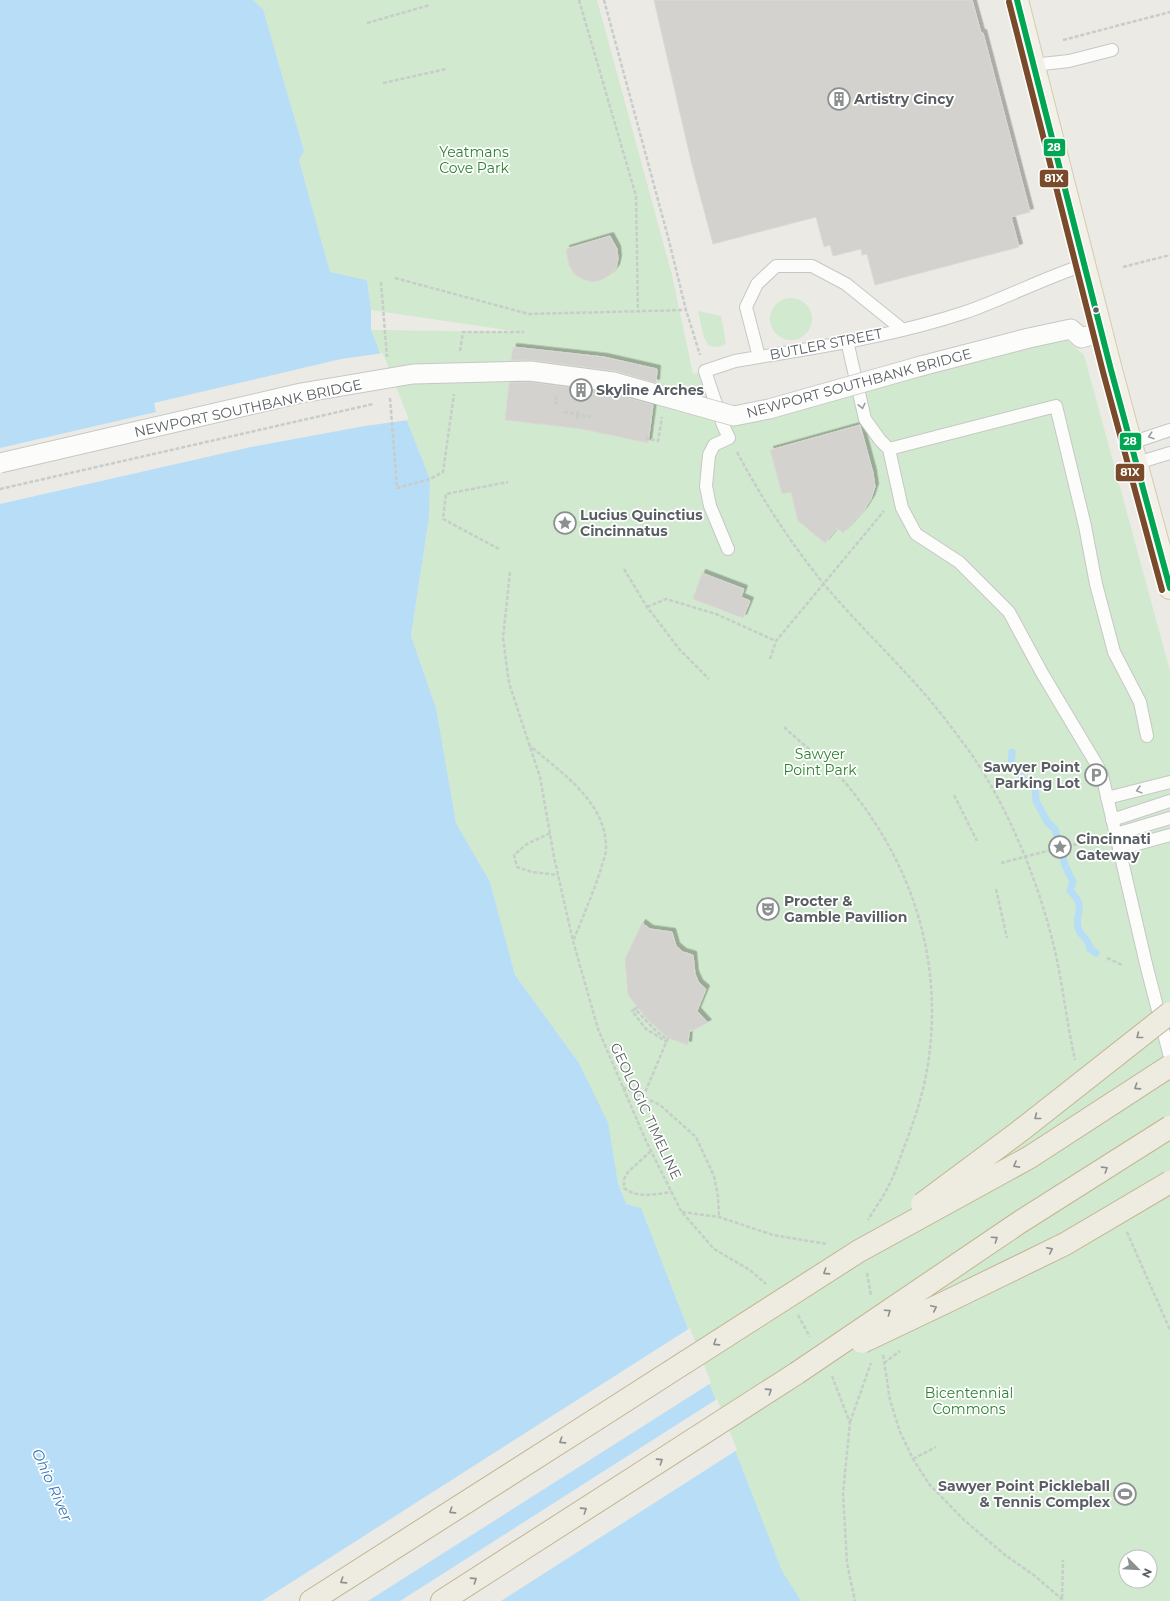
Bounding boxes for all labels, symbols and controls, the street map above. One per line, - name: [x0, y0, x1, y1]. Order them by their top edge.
- building icon: Artistry Cincy: [826, 86, 852, 112]
- place label: Artistry Cincy: [853, 90, 955, 108]
- line badge: 28: [1043, 138, 1066, 157]
- text: 28: [1047, 140, 1061, 154]
- park label: Yeatmans Cove Park: [439, 143, 509, 177]
- line badge: 81X: [1039, 169, 1069, 188]
- text: 81X: [1044, 171, 1064, 185]
- unlabelled marker: [1091, 305, 1101, 315]
- street label: BUTLER STREET: [768, 324, 884, 364]
- street label: NEWPORT SOUTHBANK BRIDGE: [744, 344, 974, 422]
- street label: NEWPORT SOUTHBANK BRIDGE: [133, 375, 363, 441]
- building icon: Skyline Arches: [568, 377, 594, 403]
- place label: Skyline Arches: [596, 381, 705, 399]
- one-way arrow: [857, 402, 866, 409]
- line badge: 28: [1119, 432, 1142, 451]
- one-way arrow: [1147, 432, 1154, 440]
- text: 28: [1123, 434, 1137, 448]
- line badge: 81X: [1115, 463, 1145, 482]
- text: 81X: [1120, 465, 1140, 479]
- place label: Lucius Quinctius Cincinnatus: [580, 506, 703, 540]
- place icon: Lucius Quinctius Cincinnatus: [552, 510, 578, 536]
- park label: Sawyer Point Park: [783, 745, 857, 779]
- place label: Sawyer Point Parking Lot: [983, 758, 1080, 792]
- parking icon: Sawyer Point Parking Lot: [1083, 762, 1109, 788]
- one-way arrow: [1135, 785, 1142, 794]
- place label: Cincinnati Gateway: [1076, 830, 1151, 864]
- place icon: Cincinnati Gateway: [1047, 834, 1073, 860]
- place label: Procter & Gamble Pavillion: [784, 892, 907, 926]
- theatre icon: Procter & Gamble Pavillion: [755, 896, 781, 922]
- one-way arrow: [1136, 1031, 1143, 1038]
- street label: GEOLOGIC TIMELINE: [606, 1040, 686, 1182]
- one-way arrow: [1134, 1083, 1141, 1090]
- one-way arrow: [1034, 1112, 1041, 1119]
- one-way arrow: [1013, 1160, 1020, 1168]
- one-way arrow: [1101, 1166, 1108, 1174]
- one-way arrow: [991, 1237, 998, 1244]
- one-way arrow: [1046, 1247, 1054, 1255]
- one-way arrow: [823, 1268, 830, 1275]
- one-way arrow: [930, 1305, 937, 1313]
- one-way arrow: [883, 1310, 890, 1317]
- one-way arrow: [713, 1338, 720, 1346]
- park label: Bicentennial Commons: [925, 1384, 1013, 1418]
- one-way arrow: [765, 1388, 772, 1395]
- one-way arrow: [559, 1436, 566, 1444]
- water label: Ohio River: [28, 1445, 77, 1525]
- one-way arrow: [656, 1458, 663, 1466]
- place label: Sawyer Point Pickleball & Tennis Complex: [938, 1477, 1111, 1511]
- sports icon: Sawyer Point Pickleball & Tennis Complex: [1112, 1481, 1138, 1507]
- one-way arrow: [450, 1506, 457, 1513]
- one-way arrow: [580, 1507, 587, 1514]
- north arrow: [1118, 1549, 1158, 1589]
- text: N: [1139, 1566, 1155, 1580]
- one-way arrow: [340, 1576, 347, 1584]
- one-way arrow: [470, 1577, 477, 1585]

